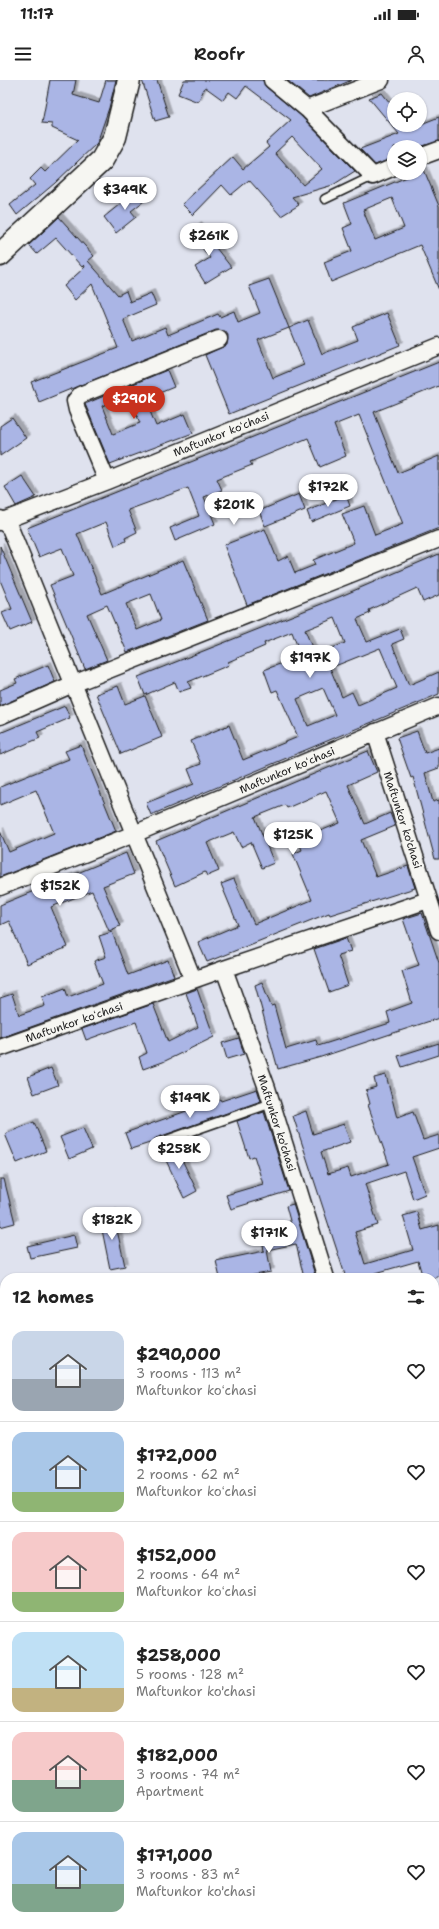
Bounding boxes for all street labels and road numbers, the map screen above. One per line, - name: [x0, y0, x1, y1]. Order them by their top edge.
- street label: Maftunkor koʻchasi: [171, 408, 271, 461]
- street label: Maftunkor koʻchasi: [237, 744, 337, 797]
- street label: Maftunkor ko'chasi: [380, 770, 425, 871]
- street label: Maftunkor koʻchasi: [23, 999, 125, 1046]
- street label: Maftunkor ko'chasi: [254, 1073, 299, 1174]

